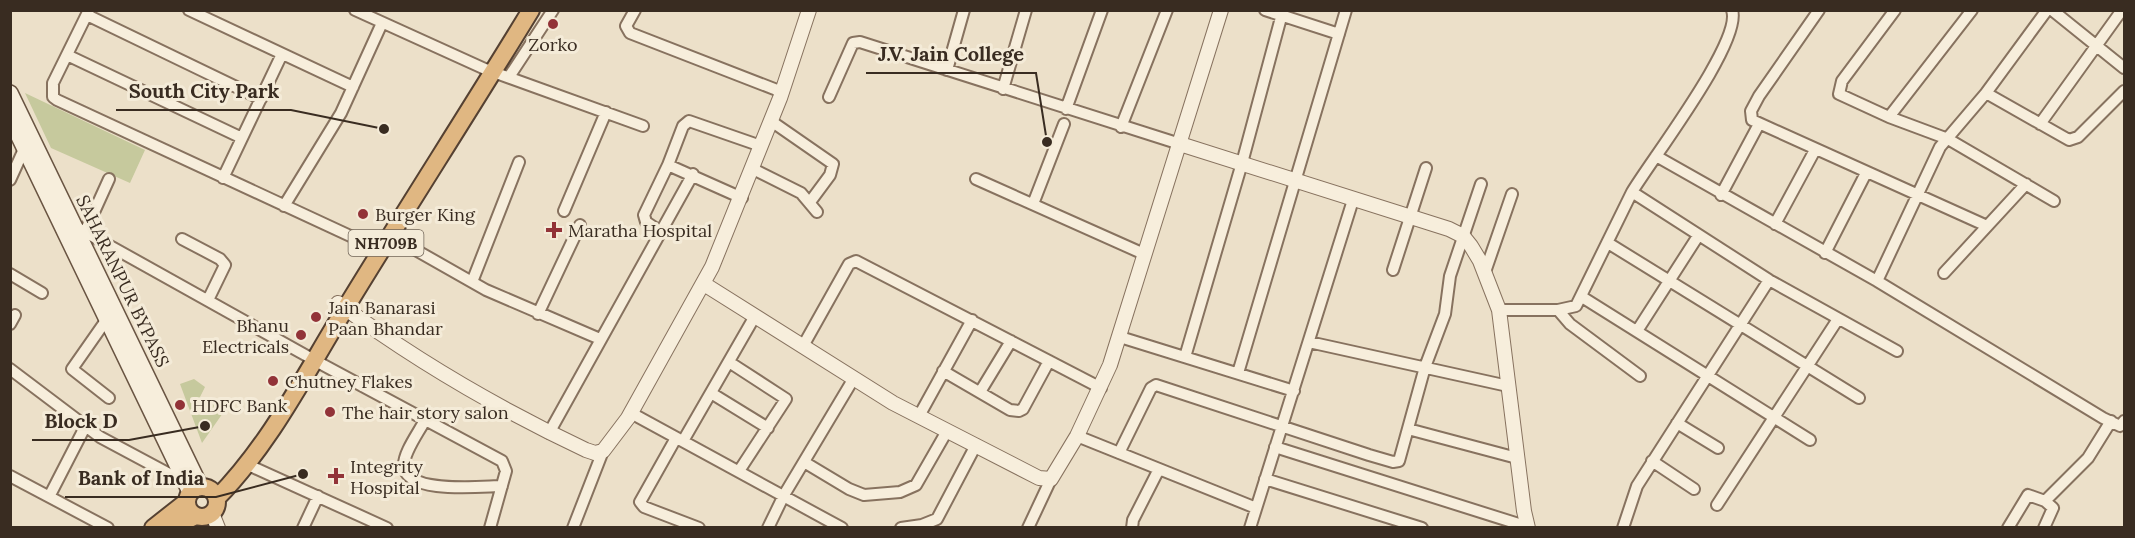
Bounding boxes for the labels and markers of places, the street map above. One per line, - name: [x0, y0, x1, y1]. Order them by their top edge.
- marker: Zorko: [546, 17, 560, 31]
- place label: Zorko: [528, 33, 578, 56]
- callout: J.V. Jain College: [866, 35, 1036, 73]
- callout: South City Park: [116, 72, 291, 110]
- place label: Burger King: [375, 203, 476, 226]
- marker: Burger King: [356, 207, 370, 221]
- place label: Maratha Hospital: [568, 219, 712, 242]
- marker: Maratha Hospital: [545, 221, 563, 239]
- place label: Jain Banarasi Paan Bhandar: [327, 296, 443, 340]
- marker: Jain Banarasi Paan Bhandar: [309, 310, 323, 324]
- place label: Bhanu Electricals: [202, 314, 289, 358]
- marker: Bhanu Electricals: [294, 328, 308, 342]
- place label: Chutney Flakes: [285, 370, 413, 393]
- marker: Chutney Flakes: [266, 374, 280, 388]
- place label: HDFC Bank: [192, 394, 288, 417]
- marker: HDFC Bank: [173, 398, 187, 412]
- place label: The hair story salon: [342, 401, 509, 424]
- callout: Block D: [32, 402, 129, 440]
- marker: The hair story salon: [323, 405, 337, 419]
- place label: Integrity Hospital: [350, 455, 423, 499]
- callout: Bank of India: [65, 459, 216, 497]
- marker: Integrity Hospital: [327, 467, 345, 485]

